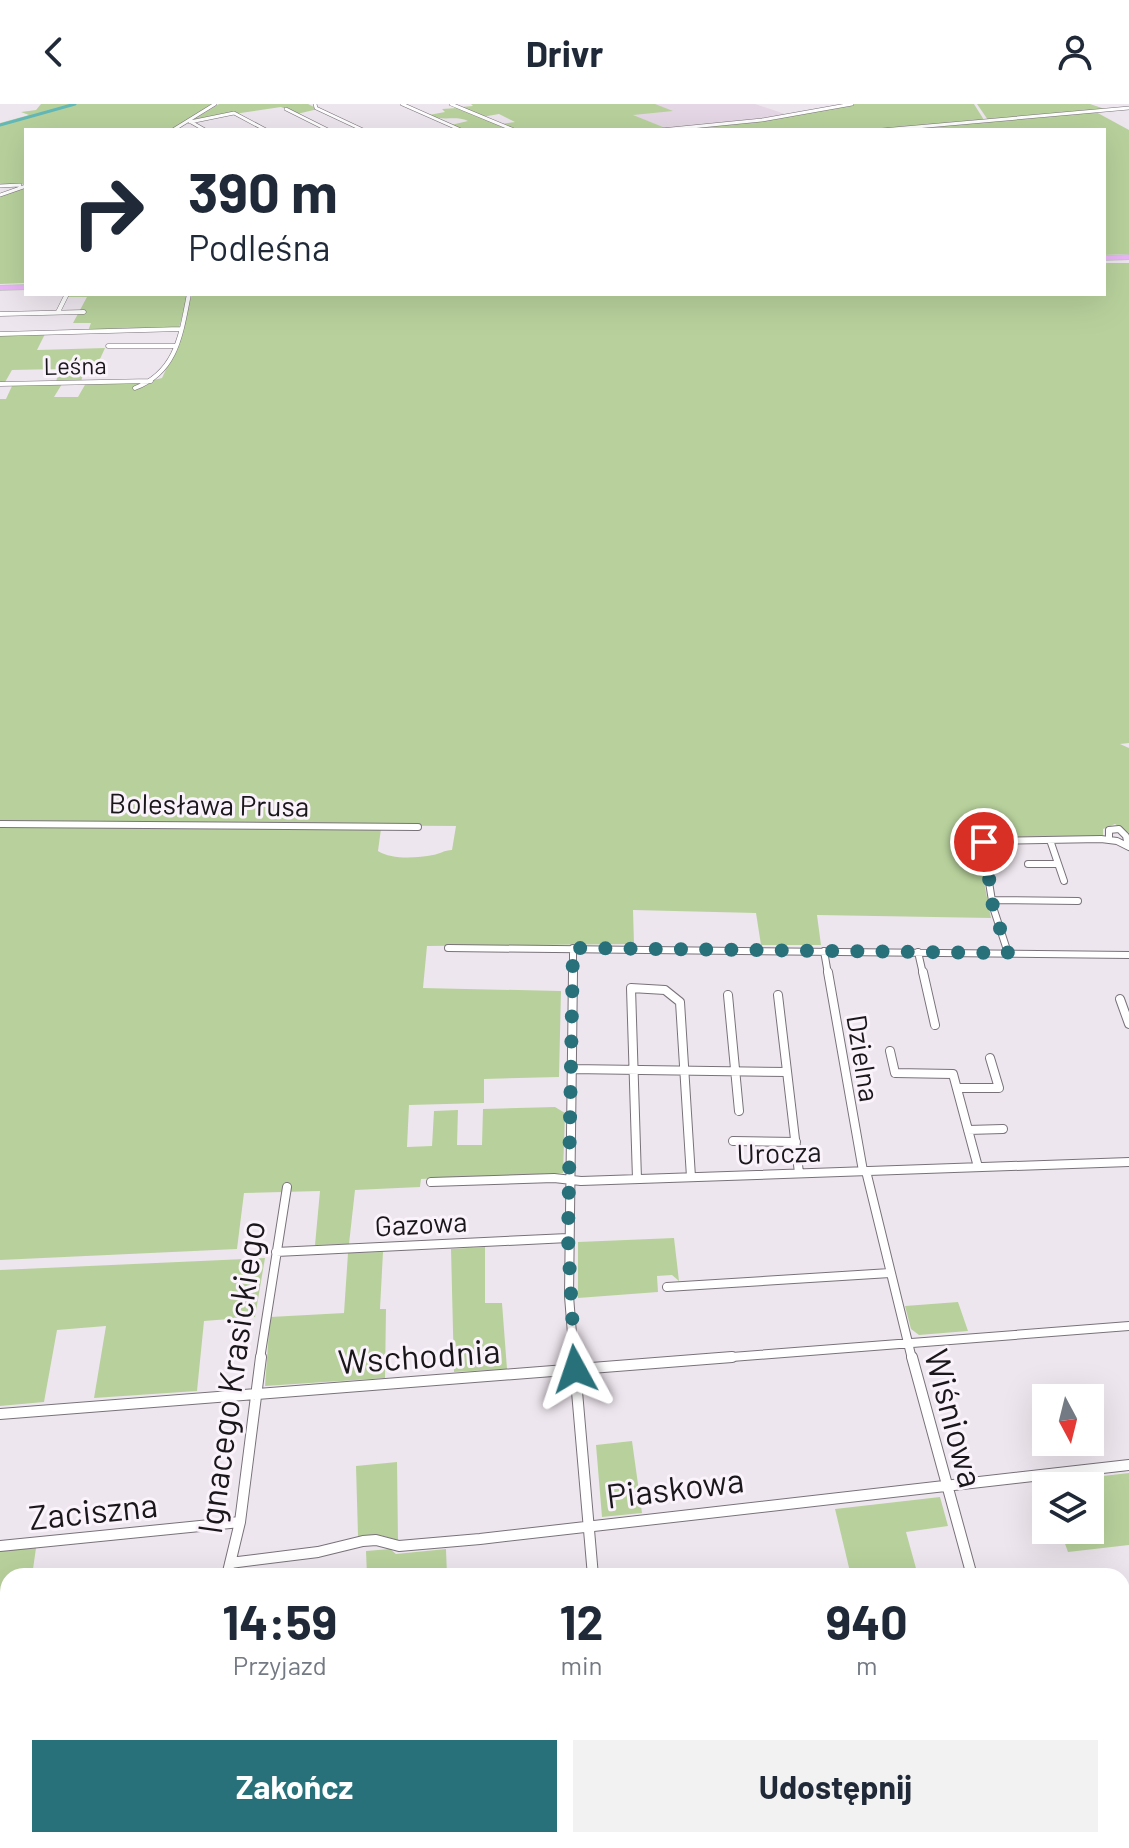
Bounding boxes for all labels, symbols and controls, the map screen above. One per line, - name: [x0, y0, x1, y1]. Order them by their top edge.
- icon: back: [32, 30, 76, 74]
- icon: person: [1053, 30, 1097, 74]
- text: Drivr: [526, 31, 603, 74]
- text: 390 m: [188, 157, 338, 224]
- icon: right: [56, 160, 160, 264]
- text: Podleśna: [188, 225, 330, 268]
- street label: Leśna: [43, 350, 107, 380]
- street label: Bolesława Prusa: [108, 785, 310, 823]
- pin: [950, 808, 1018, 876]
- icon: arrive: [962, 820, 1006, 864]
- street label: Dzielna: [840, 1012, 888, 1104]
- street label: Urocza: [736, 1134, 822, 1170]
- street label: Gazowa: [374, 1204, 468, 1242]
- street label: Ignacego Krasickiego: [188, 1218, 272, 1536]
- position arrow: [533, 1327, 617, 1411]
- street label: Wschodnia: [336, 1329, 502, 1381]
- street label: Wiśniowa: [917, 1344, 993, 1492]
- north arrow: [1032, 1384, 1104, 1456]
- map controls: [1032, 1384, 1104, 1544]
- street label: Piaskowa: [604, 1458, 746, 1516]
- button: layers: [1032, 1472, 1104, 1544]
- street label: Zaciszna: [26, 1483, 160, 1537]
- text: 14:59: [222, 1592, 337, 1650]
- text: 12: [560, 1592, 603, 1650]
- text: 940: [826, 1592, 908, 1650]
- text: Przyjazd: [233, 1649, 327, 1680]
- text: min: [560, 1649, 603, 1680]
- text: m: [856, 1649, 877, 1680]
- button: Zakończ: [32, 1740, 557, 1832]
- button: Udostępnij: [573, 1740, 1098, 1832]

